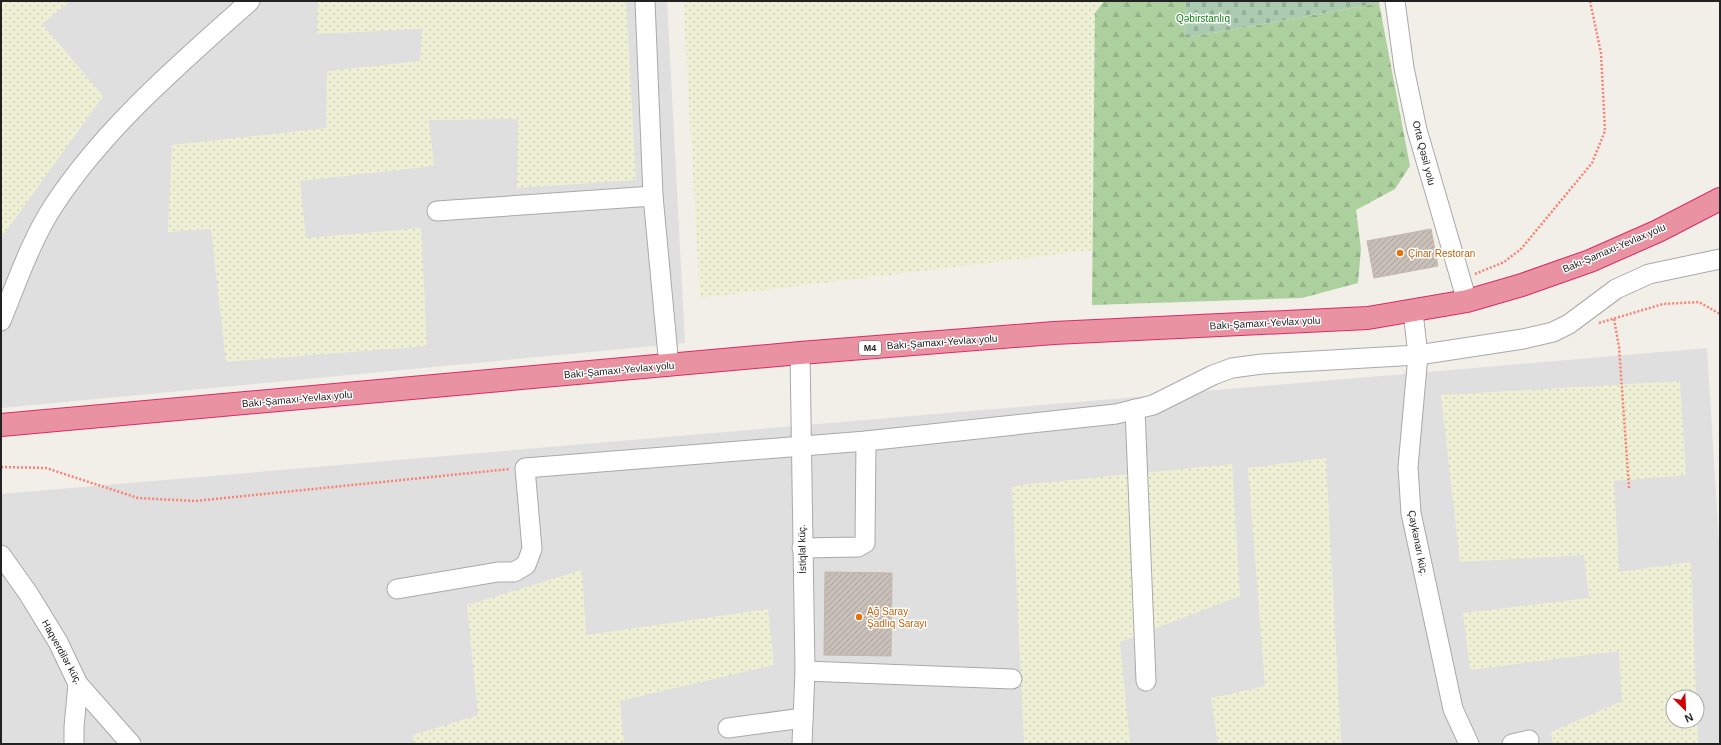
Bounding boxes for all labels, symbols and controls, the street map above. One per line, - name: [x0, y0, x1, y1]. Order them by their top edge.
- park label: Qəbirstanlıq: [1176, 13, 1230, 24]
- street label: Orta Qəsil yolu: [1411, 120, 1437, 186]
- street label: Bakı-Şamaxı-Yevlax yolu: [1561, 221, 1667, 275]
- marker: Çinar Restoran: [1395, 248, 1405, 258]
- place label: Çinar Restoran: [1408, 248, 1475, 259]
- street label: Bakı-Şamaxı-Yevlax yolu: [1209, 315, 1321, 331]
- street label: Bakı-Şamaxı-Yevlax yolu: [886, 333, 998, 351]
- road number: M4: [859, 341, 881, 355]
- street label: Bakı-Şamaxı-Yevlax yolu: [563, 360, 675, 380]
- street label: Bakı-Şamaxı-Yevlax yolu: [241, 389, 353, 409]
- street label: Çaykənarı küç.: [1406, 509, 1430, 577]
- street label: İstiqlal küç.: [795, 524, 808, 574]
- place label: Ağ Saray Şadlıq Sarayı: [867, 606, 927, 629]
- marker: Ağ Saray Şadlıq Sarayı: [854, 612, 864, 622]
- street label: Haqverdilər küç.: [40, 618, 84, 686]
- north arrow: [1665, 689, 1705, 729]
- text: N: [1683, 711, 1695, 725]

